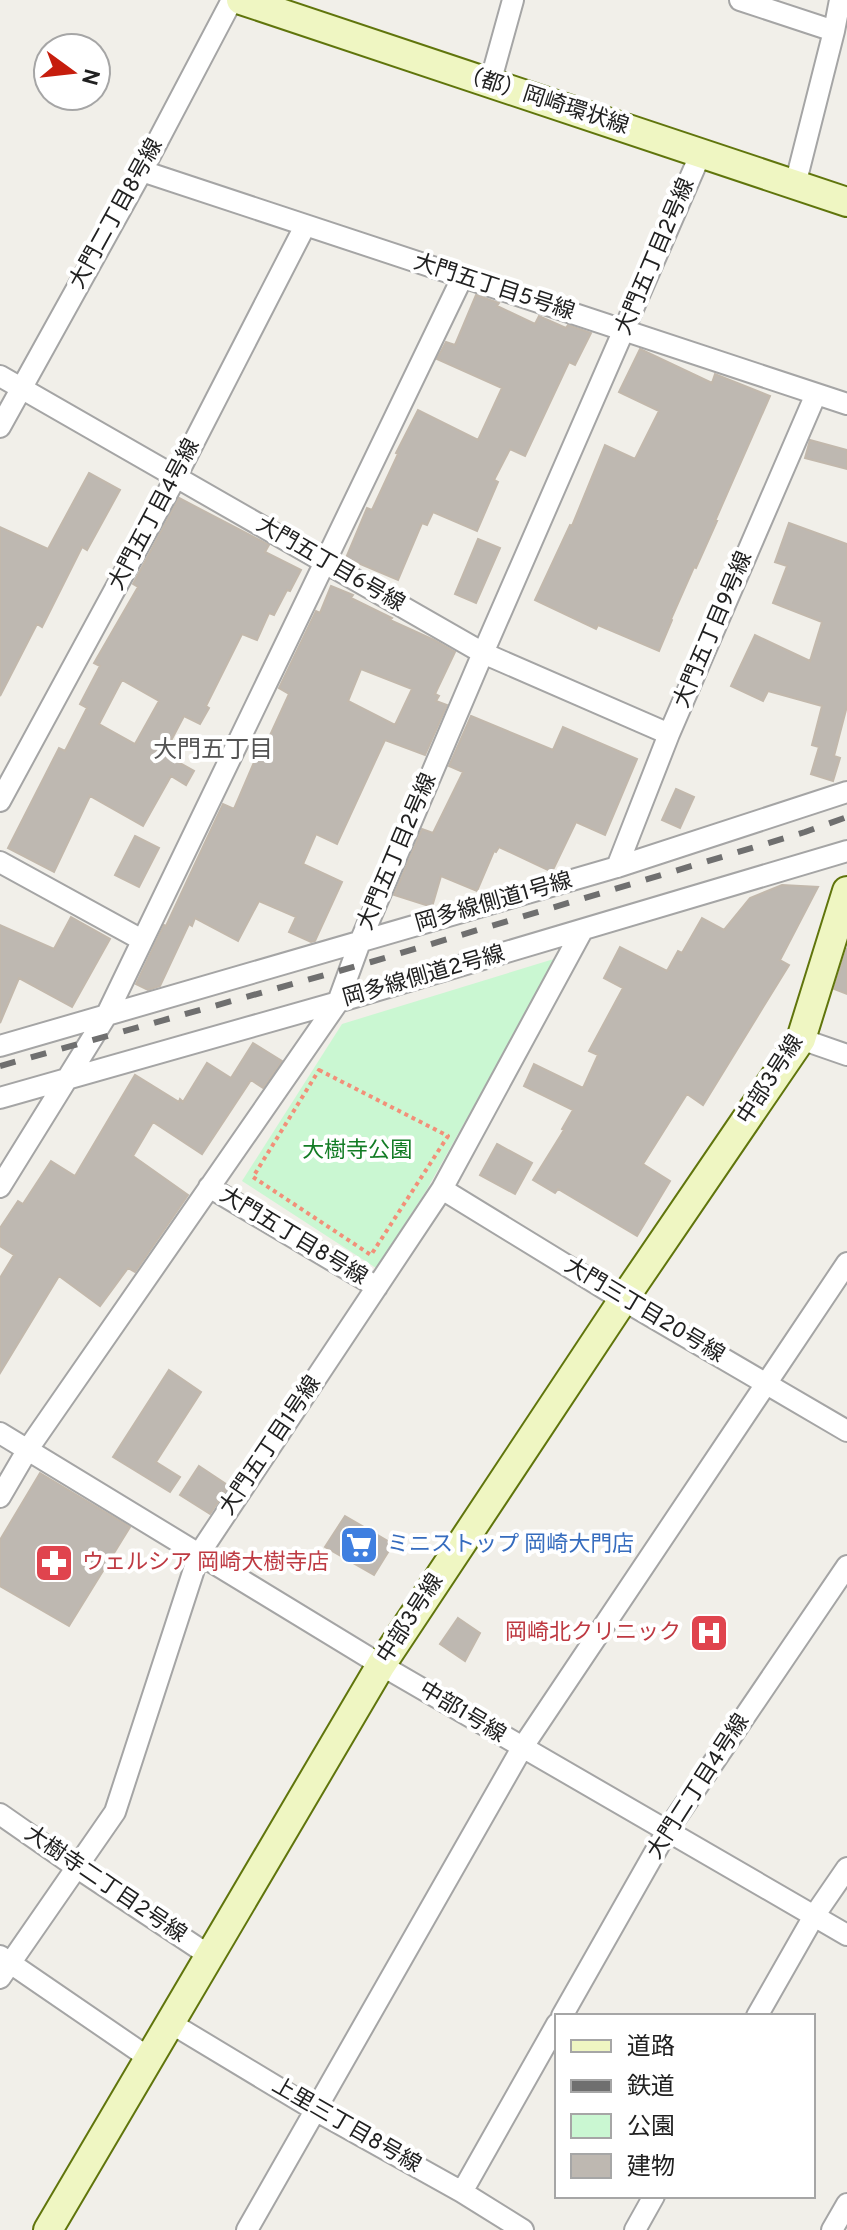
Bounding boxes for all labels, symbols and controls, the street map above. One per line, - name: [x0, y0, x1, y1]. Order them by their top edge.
- north arrow: [32, 32, 112, 112]
- street label: （都）岡崎環状線: [456, 61, 632, 141]
- text: N: [74, 65, 104, 88]
- street label: 大門二丁目8号線: [65, 134, 169, 294]
- street label: 大門五丁目2号線: [611, 175, 701, 339]
- street label: 大門五丁目5号線: [410, 249, 578, 327]
- street label: 大門五丁目4号線: [104, 435, 206, 595]
- street label: 大門五丁目6号線: [251, 512, 409, 618]
- street label: 大門五丁目9号線: [669, 548, 759, 712]
- district label: 大門五丁目: [153, 736, 273, 766]
- street label: 大門五丁目2号線: [353, 770, 443, 934]
- street label: 岡多線側道1号線: [412, 868, 576, 938]
- street label: 岡多線側道2号線: [340, 941, 508, 1013]
- street label: 中部3号線: [732, 1030, 810, 1130]
- park label: 大樹寺公園: [302, 1138, 412, 1165]
- street label: 大門五丁目8号線: [214, 1182, 372, 1292]
- street label: 大門三丁目20号線: [559, 1253, 729, 1369]
- street label: 大門五丁目1号線: [214, 1371, 328, 1521]
- supermarket icon: ミニストップ 岡崎大門店: [338, 1524, 380, 1566]
- place label: ミニストップ 岡崎大門店: [387, 1532, 634, 1559]
- pharmacy icon: ウェルシア 岡崎大樹寺店: [33, 1542, 75, 1584]
- place label: ウェルシア 岡崎大樹寺店: [82, 1550, 329, 1577]
- street label: 中部3号線: [372, 1569, 450, 1669]
- hospital icon: 岡崎北クリニック: [688, 1612, 730, 1654]
- place label: 岡崎北クリニック: [505, 1620, 681, 1647]
- street label: 中部1号線: [414, 1677, 510, 1749]
- street label: 大門二丁目4号線: [642, 1709, 756, 1865]
- street label: 大樹寺二丁目2号線: [19, 1821, 191, 1949]
- legend: [555, 2014, 815, 2198]
- text: 道路: [627, 2033, 675, 2063]
- street label: 上里三丁目8号線: [267, 2072, 425, 2180]
- text: 鉄道: [627, 2073, 675, 2103]
- text: 公園: [627, 2113, 675, 2143]
- text: 建物: [627, 2153, 675, 2183]

